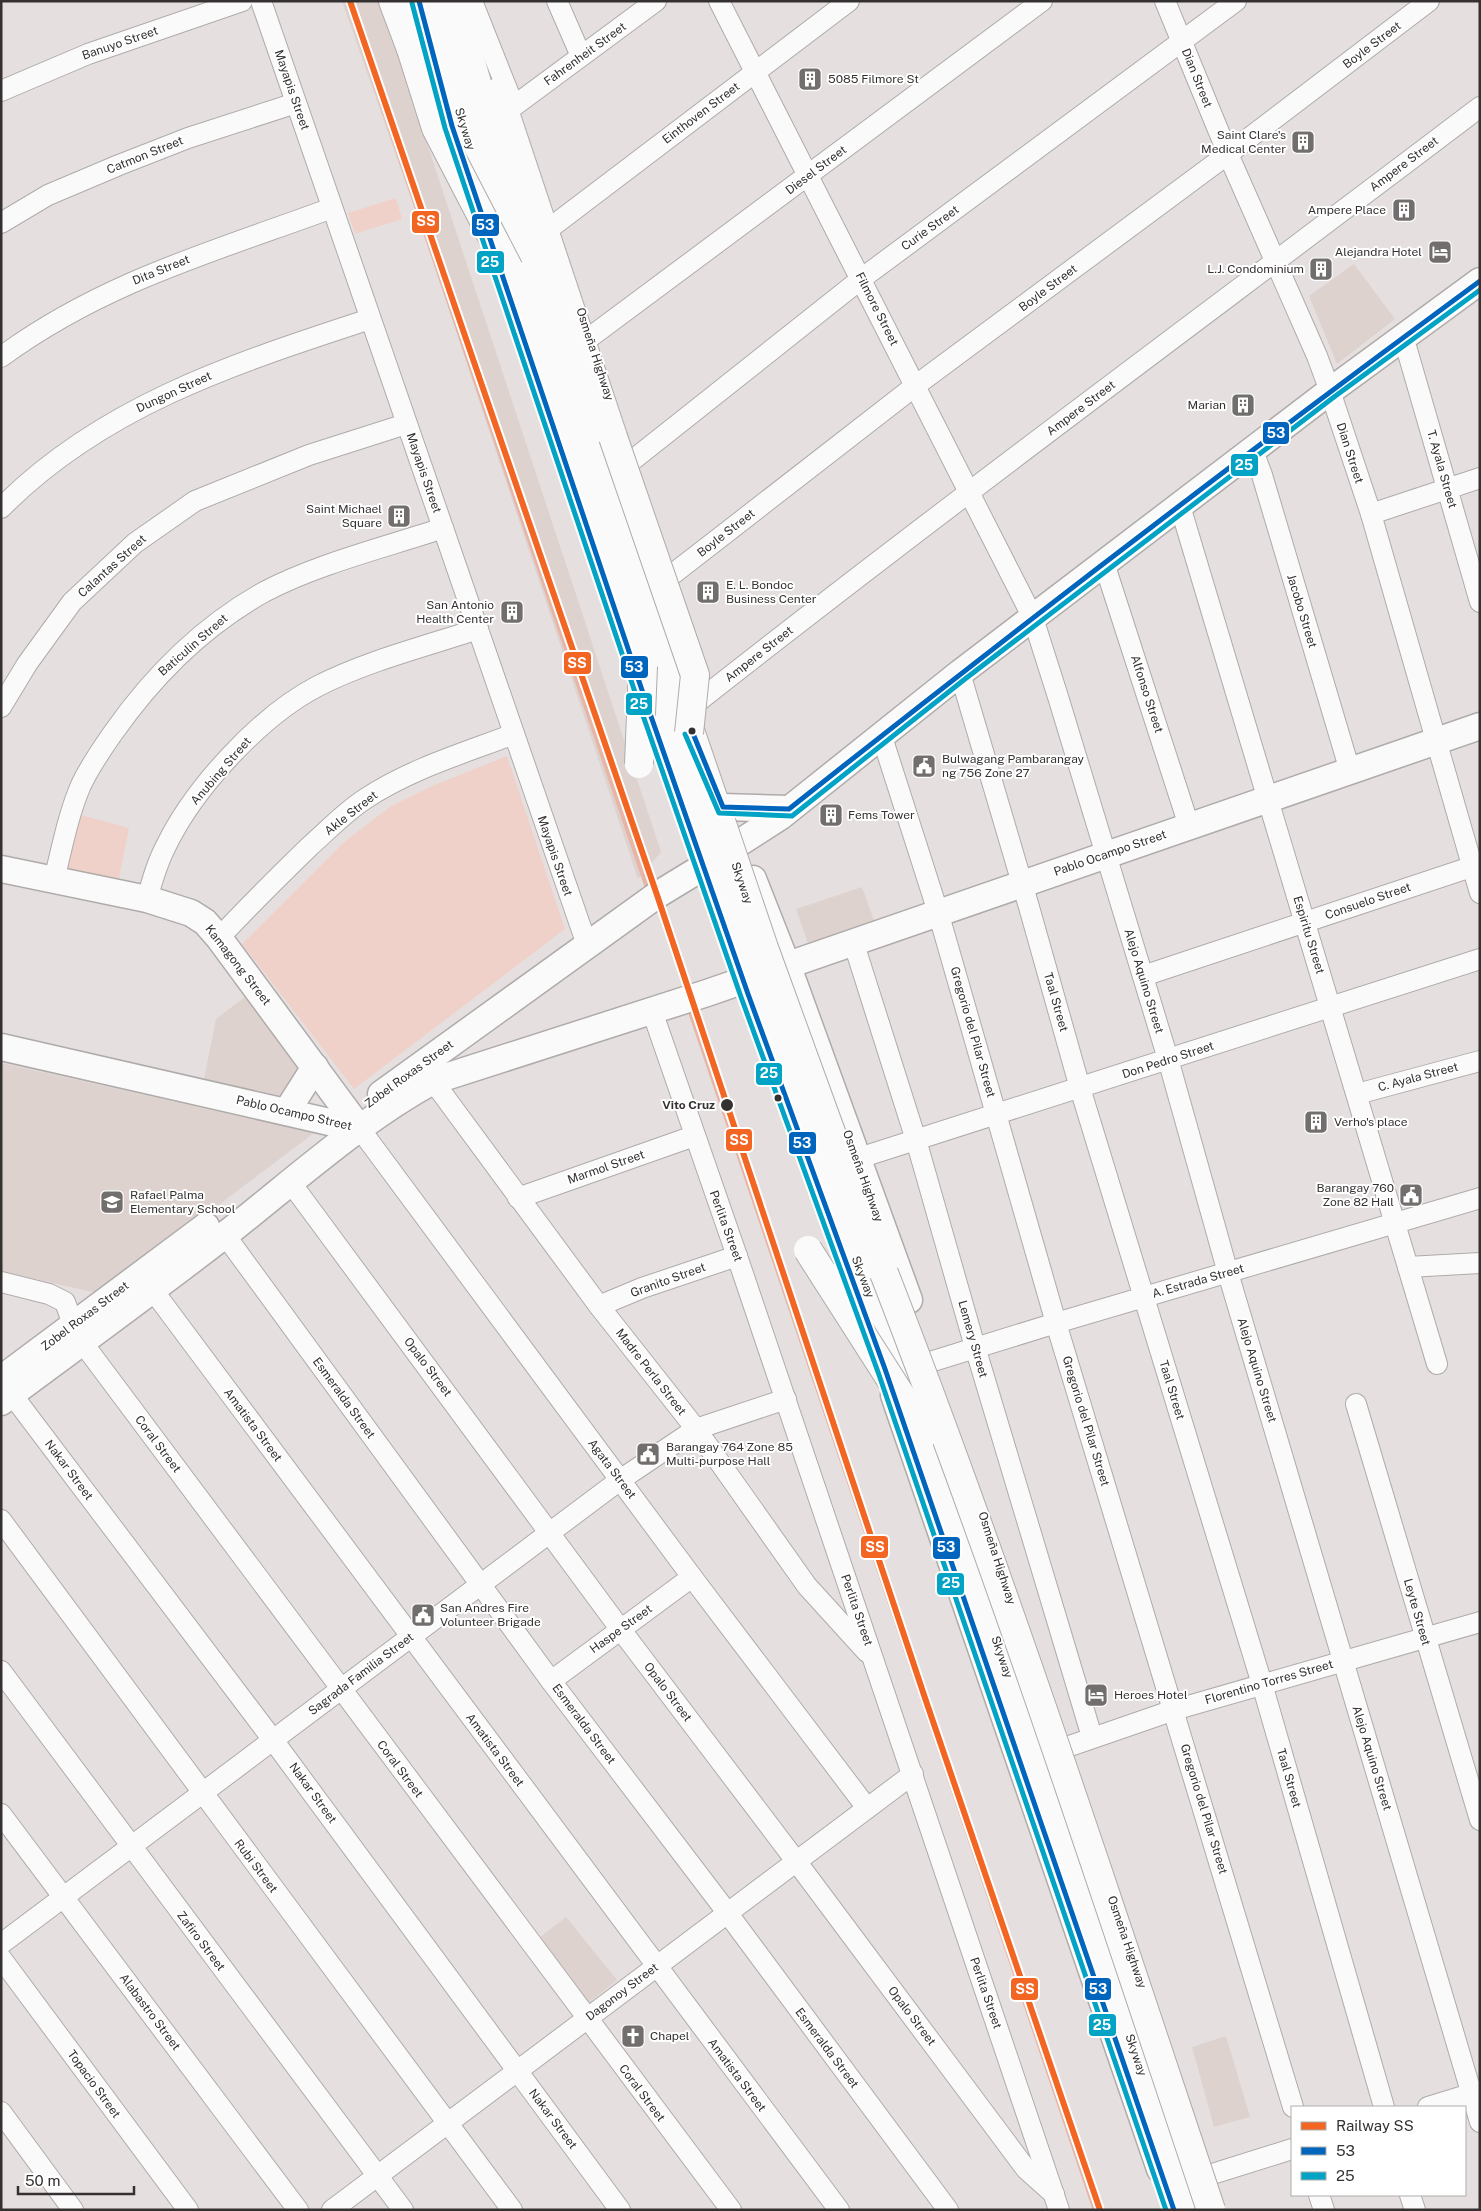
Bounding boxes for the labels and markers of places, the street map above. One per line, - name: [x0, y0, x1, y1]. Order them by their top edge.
- building icon: 5085 Filmore St: [797, 66, 823, 92]
- place label: 5085 Filmore St: [828, 72, 919, 86]
- place label: Saint Clare's Medical Center: [1201, 128, 1286, 156]
- building icon: Saint Clare's Medical Center: [1290, 129, 1316, 155]
- building icon: Ampere Place: [1391, 197, 1417, 223]
- place label: Ampere Place: [1308, 203, 1386, 217]
- hotel icon: Alejandra Hotel: [1427, 239, 1453, 265]
- place label: Alejandra Hotel: [1335, 245, 1422, 259]
- building icon: L.J. Condominium: [1308, 256, 1334, 282]
- place label: L.J. Condominium: [1207, 262, 1304, 276]
- building icon: Marian: [1230, 392, 1256, 418]
- place label: Marian: [1188, 398, 1226, 412]
- place label: Saint Michael Square: [306, 502, 382, 530]
- building icon: Saint Michael Square: [386, 503, 412, 529]
- place label: E. L. Bondoc Business Center: [726, 578, 817, 606]
- building icon: E. L. Bondoc Business Center: [695, 579, 721, 605]
- place label: San Antonio Health Center: [416, 598, 494, 626]
- building icon: San Antonio Health Center: [499, 599, 525, 625]
- unlabelled marker: [687, 726, 697, 736]
- place label: Bulwagang Pambarangay ng 756 Zone 27: [942, 752, 1085, 780]
- public building icon: Bulwagang Pambarangay ng 756 Zone 27: [911, 753, 937, 779]
- building icon: Fems Tower: [818, 802, 844, 828]
- place label: Fems Tower: [848, 808, 915, 822]
- unlabelled marker: [773, 1093, 783, 1103]
- marker: Vito Cruz: [719, 1097, 735, 1113]
- place label: Vito Cruz: [662, 1098, 715, 1112]
- building icon: Verho's place: [1303, 1109, 1329, 1135]
- place label: Verho's place: [1334, 1115, 1408, 1129]
- place label: Barangay 760 Zone 82 Hall: [1317, 1181, 1394, 1209]
- public building icon: Barangay 760 Zone 82 Hall: [1398, 1182, 1424, 1208]
- place label: Rafael Palma Elementary School: [130, 1188, 236, 1216]
- school or university icon: Rafael Palma Elementary School: [99, 1189, 125, 1215]
- place label: Barangay 764 Zone 85 Multi-purpose Hall: [666, 1440, 793, 1468]
- public building icon: Barangay 764 Zone 85 Multi-purpose Hall: [635, 1441, 661, 1467]
- place label: San Andres Fire Volunteer Brigade: [440, 1601, 541, 1629]
- public building icon: San Andres Fire Volunteer Brigade: [410, 1602, 436, 1628]
- hotel icon: Heroes Hotel: [1083, 1682, 1109, 1708]
- place label: Heroes Hotel: [1114, 1688, 1188, 1702]
- church icon: Chapel: [620, 2023, 646, 2049]
- place label: Chapel: [650, 2029, 690, 2043]

